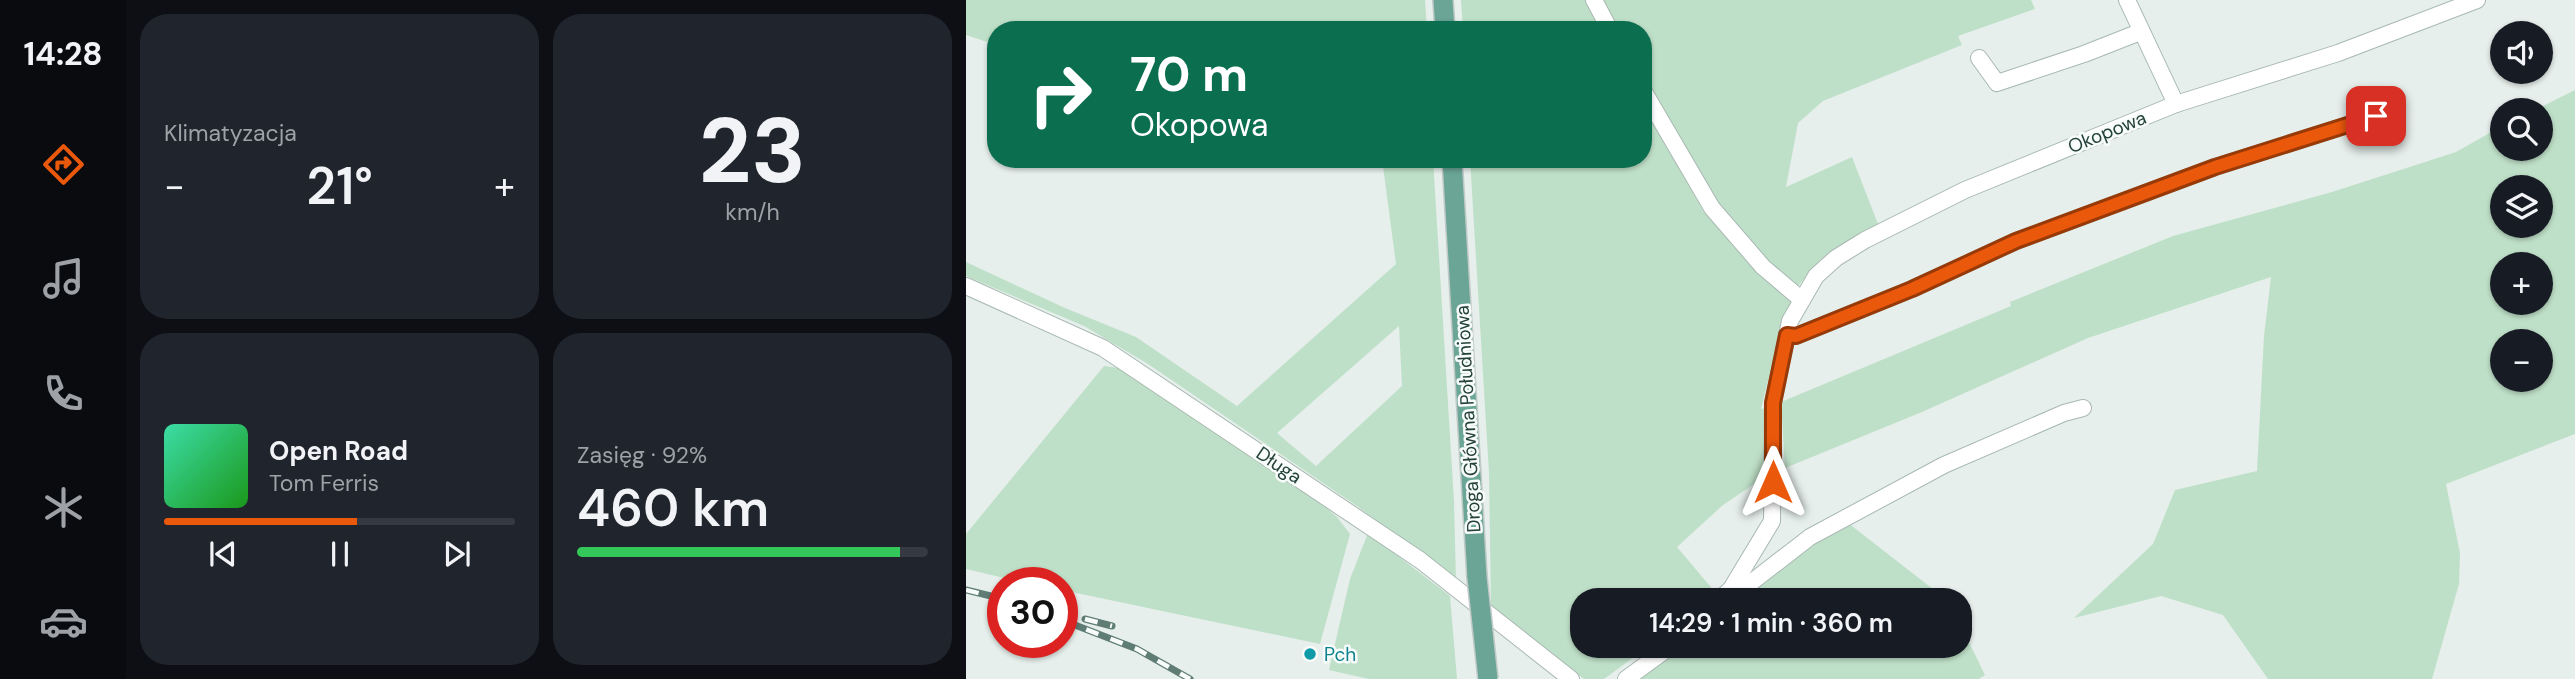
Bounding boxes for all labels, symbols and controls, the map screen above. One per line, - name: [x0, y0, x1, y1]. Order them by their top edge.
- map controls: [2490, 21, 2553, 392]
- button: sound: [2490, 21, 2553, 84]
- text: 14:28: [23, 33, 103, 75]
- text: 70 m: [1130, 42, 1248, 106]
- icon: right: [1015, 49, 1106, 140]
- pin: [2346, 86, 2406, 146]
- text: 23: [699, 92, 806, 210]
- icon: arrive: [2357, 97, 2395, 135]
- button: search: [2490, 98, 2553, 161]
- text: Okopowa: [1130, 104, 1268, 146]
- street label: Okopowa: [2064, 105, 2150, 159]
- text: Klimatyzacja: [164, 118, 297, 148]
- icon: directions: [39, 140, 88, 189]
- text: 21°: [306, 152, 373, 220]
- text: −: [164, 161, 185, 211]
- text: +: [494, 161, 515, 211]
- button: layers: [2490, 175, 2553, 238]
- text: km/h: [725, 197, 780, 227]
- button: +: [2490, 252, 2553, 315]
- icon: music: [39, 254, 88, 303]
- street label: Droga Główna Południowa: [1450, 305, 1486, 533]
- button: −: [2490, 329, 2553, 392]
- icon: phone: [39, 369, 88, 418]
- text: Open Road: [269, 434, 408, 468]
- text: Zasięg · 92%: [577, 440, 707, 470]
- street label: Długa: [1251, 441, 1307, 489]
- position arrow: [1736, 445, 1810, 519]
- text: Tom Ferris: [269, 468, 379, 498]
- text: 460 km: [577, 474, 769, 542]
- icon: climate: [39, 483, 88, 532]
- icon: previous: [204, 535, 242, 573]
- icon: pause: [321, 535, 359, 573]
- icon: next: [438, 535, 476, 573]
- speed limit sign: 30: [987, 567, 1078, 658]
- icon: car: [39, 597, 88, 646]
- text: 14:29 · 1 min · 360 m: [1649, 606, 1893, 640]
- place label: Pch: [1324, 642, 1356, 667]
- marker: Pch: [1302, 646, 1318, 662]

